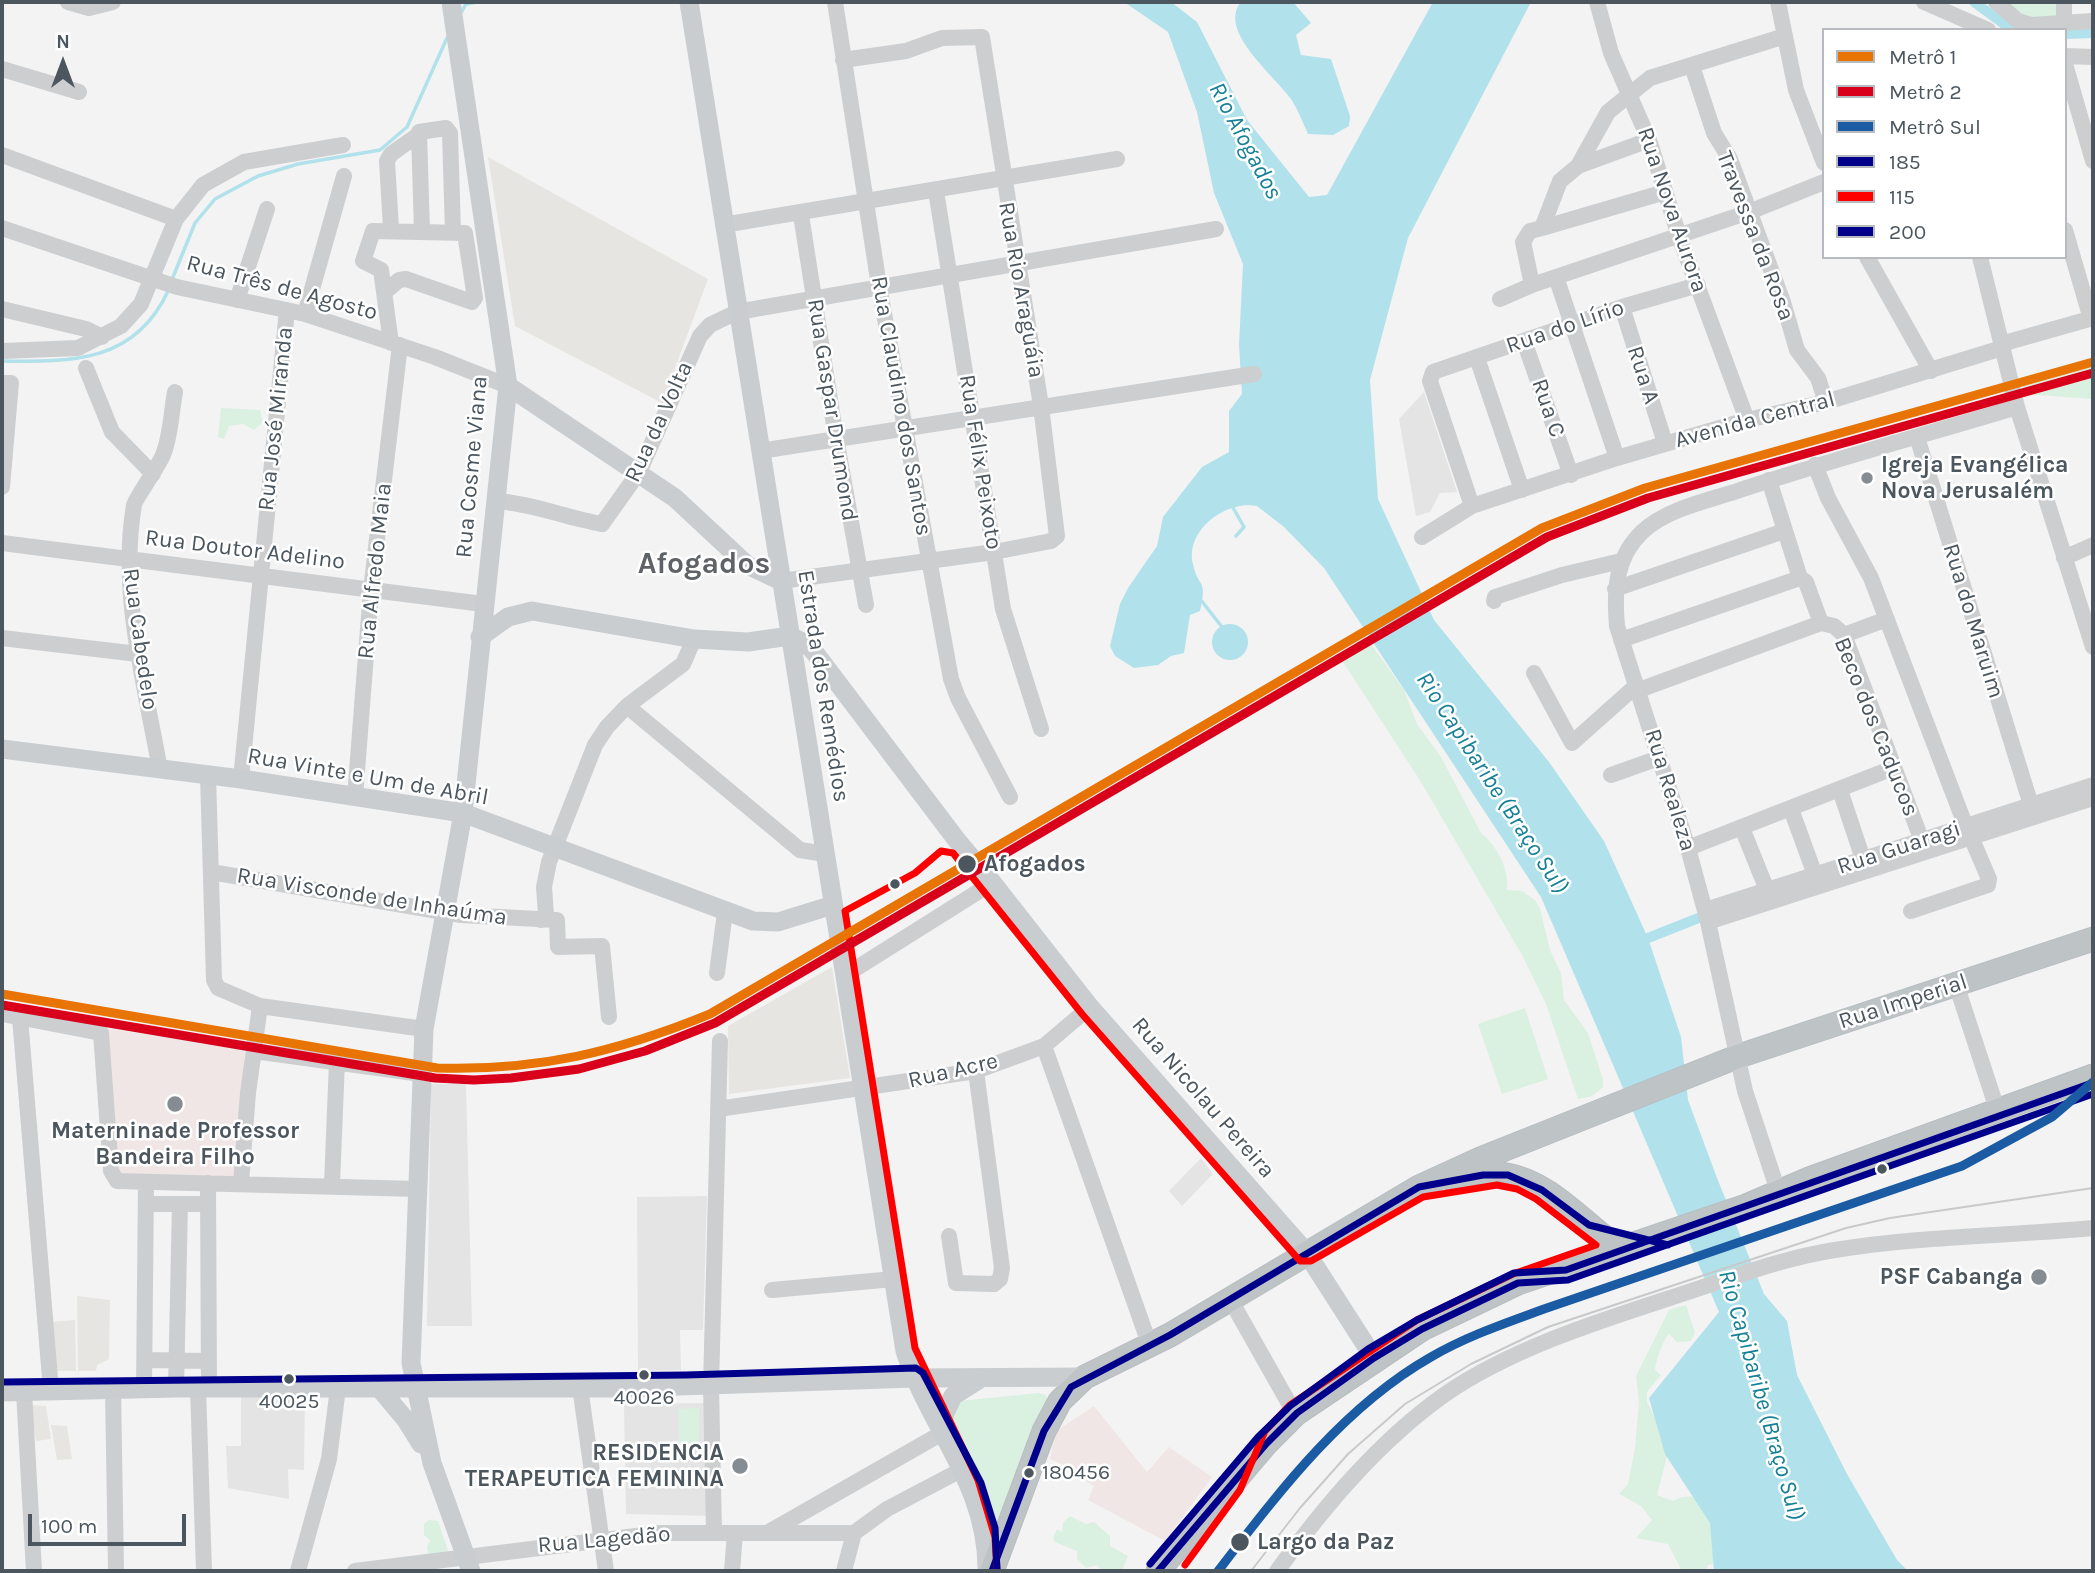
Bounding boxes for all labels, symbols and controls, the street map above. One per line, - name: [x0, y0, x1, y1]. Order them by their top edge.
- north arrow: [28, 28, 98, 98]
- legend: [1822, 28, 2067, 259]
- text: N: [56, 31, 70, 53]
- text: Metrô 1: [1889, 45, 1956, 69]
- water label: Rio Afogados: [1202, 78, 1288, 204]
- text: Metrô 2: [1889, 80, 1962, 104]
- text: Metrô Sul: [1889, 115, 1981, 139]
- street label: Rua Nova Aurora: [1631, 124, 1713, 296]
- street label: Travessa da Rosa: [1710, 147, 1800, 325]
- text: 185: [1889, 150, 1921, 174]
- text: 115: [1889, 185, 1915, 209]
- street label: Rua Rio Araguáia: [992, 200, 1050, 380]
- text: 200: [1889, 220, 1926, 244]
- street label: Rua Três de Agosto: [183, 249, 381, 327]
- street label: Rua Claudino dos Santos: [865, 274, 937, 538]
- street label: Rua do Lírio: [1502, 294, 1628, 360]
- street label: Rua Gaspar Drumond: [801, 297, 863, 523]
- street label: Rua José Miranda: [253, 326, 299, 512]
- street label: Rua A: [1621, 343, 1665, 407]
- street label: Rua da Volta: [619, 357, 699, 487]
- street label: Rua Félix Peixoto: [953, 373, 1007, 551]
- street label: Rua Cosme Viana: [450, 375, 494, 559]
- street label: Rua C: [1525, 375, 1571, 441]
- street label: Avenida Central: [1672, 385, 1838, 455]
- place label: Igreja Evangélica Nova Jerusalém: [1881, 451, 2069, 505]
- marker: Igreja Evangélica Nova Jerusalém: [1859, 470, 1875, 486]
- street label: Rua Alfredo Maia: [352, 481, 398, 661]
- street label: Rua Doutor Adelino: [143, 524, 347, 576]
- street label: Rua do Maruim: [1936, 540, 2010, 702]
- district label: Afogados: [638, 546, 770, 582]
- street label: Rua Cabedelo: [116, 566, 164, 712]
- street label: Estrada dos Remédios: [791, 568, 855, 804]
- street label: Beco dos Caducos: [1828, 633, 1924, 821]
- water label: Rio Capibaribe (Braço Sul): [1409, 667, 1575, 899]
- street label: Rua Realeza: [1638, 725, 1702, 855]
- street label: Rua Vinte e Um de Abril: [245, 742, 491, 812]
- street label: Rua Guaragi: [1834, 815, 1964, 881]
- place label: Afogados: [984, 850, 1086, 878]
- marker: Afogados: [956, 853, 978, 875]
- street label: Rua Visconde de Inhaúma: [235, 862, 509, 932]
- unlabelled marker: [888, 877, 902, 891]
- street label: Rua Imperial: [1835, 968, 1971, 1036]
- street label: Rua Nicolau Pereira: [1126, 1012, 1280, 1184]
- street label: Rua Acre: [905, 1047, 1001, 1095]
- marker: Materninade Professor Bandeira Filho: [165, 1094, 185, 1114]
- place label: Materninade Professor Bandeira Filho: [51, 1117, 299, 1171]
- unlabelled marker: [1875, 1162, 1889, 1176]
- place label: PSF Cabanga: [1880, 1263, 2023, 1291]
- water label: Rio Capibaribe (Braço Sul): [1711, 1267, 1811, 1523]
- marker: PSF Cabanga: [2029, 1267, 2049, 1287]
- marker: 40026: [637, 1368, 651, 1382]
- marker: 40025: [282, 1372, 296, 1386]
- place label: 40026: [614, 1385, 674, 1411]
- place label: 40025: [259, 1389, 319, 1415]
- place label: RESIDENCIA TERAPEUTICA FEMININA: [465, 1439, 724, 1493]
- marker: RESIDENCIA TERAPEUTICA FEMININA: [730, 1456, 750, 1476]
- place label: 180456: [1042, 1460, 1110, 1486]
- marker: 180456: [1022, 1466, 1036, 1480]
- scale bar: [32, 1500, 189, 1544]
- text: 100 m: [41, 1514, 98, 1538]
- street label: Rua Lagedão: [536, 1520, 672, 1560]
- place label: Largo da Paz: [1257, 1528, 1394, 1556]
- marker: Largo da Paz: [1229, 1531, 1251, 1553]

